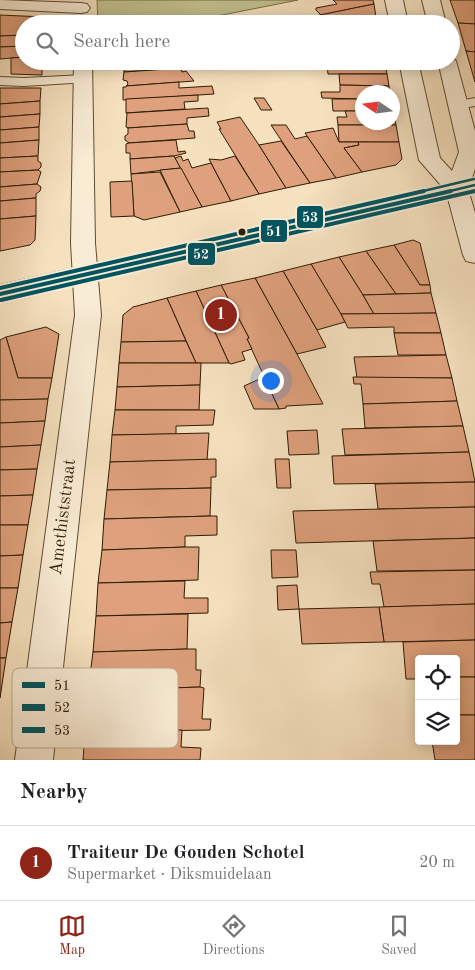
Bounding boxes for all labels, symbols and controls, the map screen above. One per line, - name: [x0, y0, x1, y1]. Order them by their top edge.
- search box: [15, 15, 460, 70]
- icon: search: [33, 29, 61, 57]
- text: Search here: [73, 33, 170, 52]
- north arrow: [355, 85, 400, 130]
- line badge: 53: [296, 205, 324, 229]
- text: 53: [302, 211, 318, 225]
- line badge: 51: [260, 219, 288, 243]
- text: 51: [266, 225, 282, 239]
- unlabelled marker: [237, 227, 247, 237]
- line badge: 52: [187, 242, 216, 266]
- text: 52: [193, 248, 209, 262]
- pin: 1: [205, 296, 237, 334]
- your location: [258, 368, 284, 394]
- street label: Amethiststraat: [47, 458, 79, 576]
- map controls: [415, 655, 460, 745]
- button: locate: [415, 655, 460, 700]
- legend: [12, 668, 178, 748]
- text: 51: [54, 679, 70, 693]
- button: layers: [415, 700, 460, 745]
- text: 52: [54, 701, 70, 715]
- text: 53: [54, 724, 70, 738]
- text: Nearby: [20, 782, 88, 803]
- text: Traiteur De Gouden Schotel: [67, 844, 305, 863]
- text: 1: [31, 855, 41, 871]
- text: 20 m: [419, 855, 455, 871]
- text: Supermarket · Diksmuidelaan: [67, 867, 272, 883]
- tab: Map: [58, 912, 86, 959]
- tab: Directions: [203, 912, 265, 959]
- tab: Saved: [381, 912, 417, 959]

